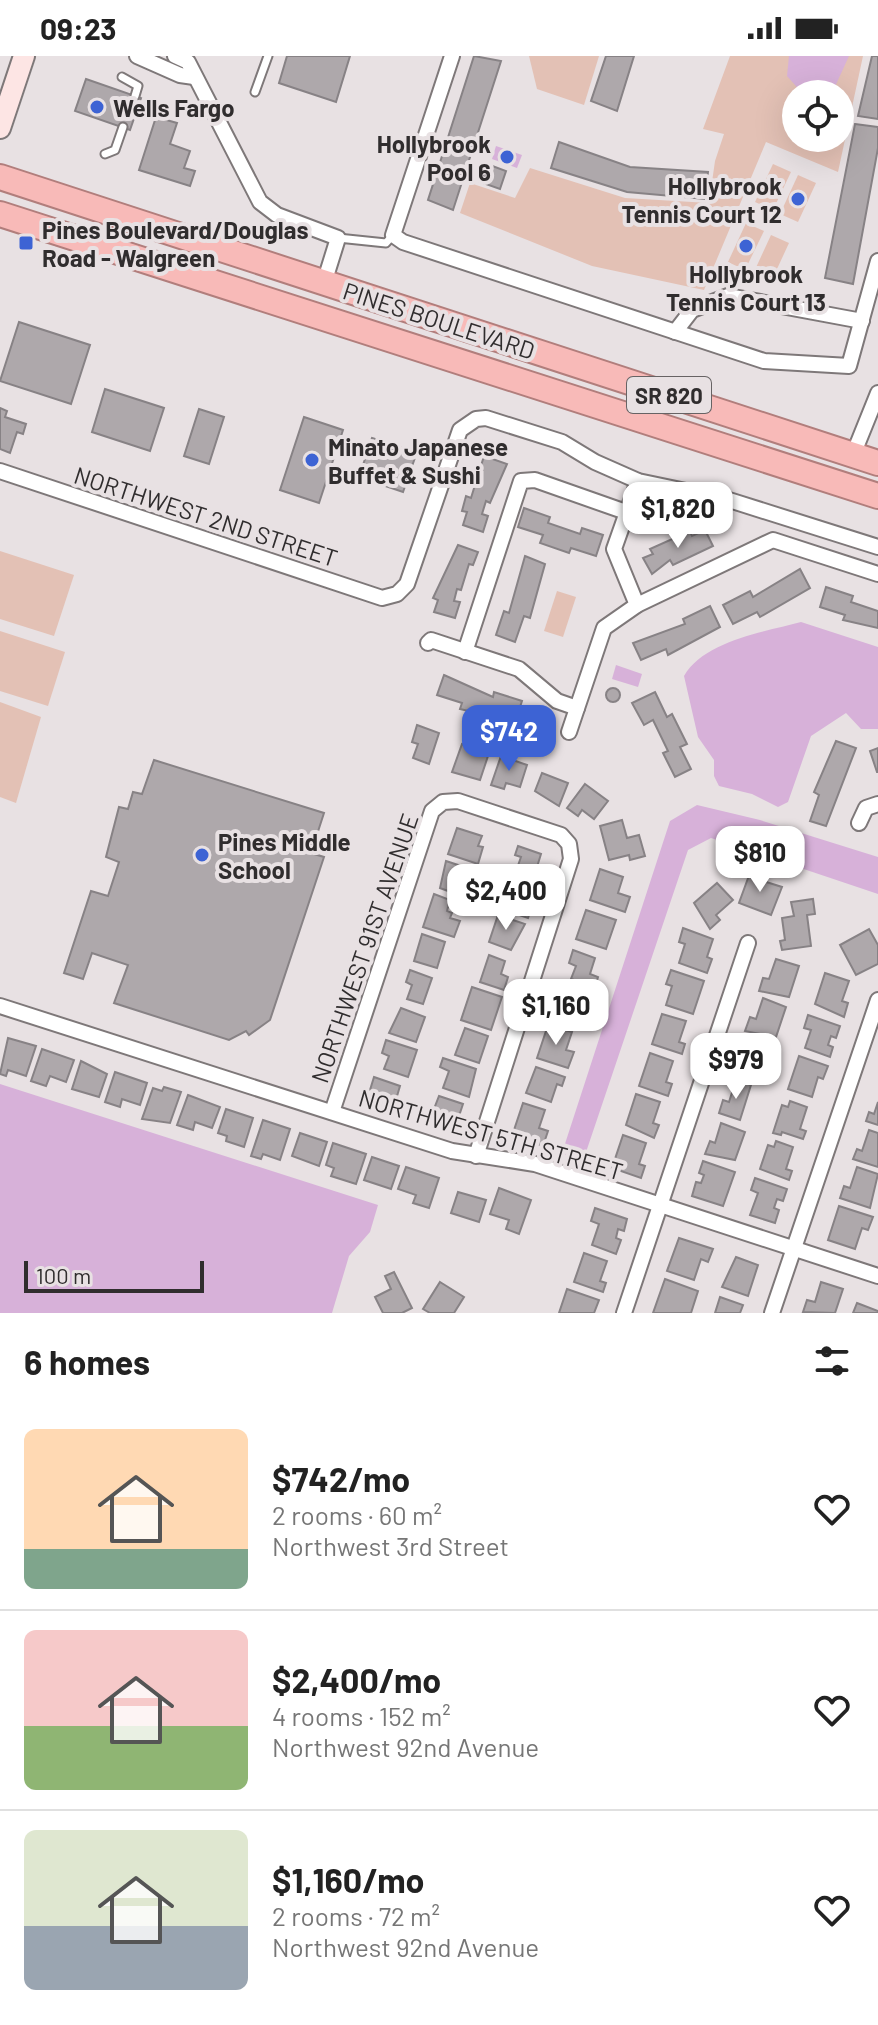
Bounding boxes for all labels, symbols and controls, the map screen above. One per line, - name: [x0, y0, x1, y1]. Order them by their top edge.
- text: 09:23: [40, 10, 117, 46]
- map controls: [782, 80, 854, 152]
- button: locate: [782, 80, 854, 152]
- place label: Wells Fargo: [113, 93, 235, 122]
- marker: Wells Fargo: [88, 98, 106, 116]
- place label: Hollybrook Pool 6: [377, 129, 491, 186]
- marker: Hollybrook Pool 6: [498, 148, 516, 166]
- place label: Hollybrook Tennis Court 12: [621, 171, 782, 228]
- marker: Hollybrook Tennis Court 12: [789, 190, 807, 208]
- place label: Pines Boulevard/Douglas Road - Walgreen: [42, 215, 308, 272]
- marker: Pines Boulevard/Douglas Road - Walgreen: [17, 234, 35, 252]
- marker: Hollybrook Tennis Court 13: [737, 237, 755, 255]
- place label: Hollybrook Tennis Court 13: [666, 259, 826, 316]
- street label: PINES BOULEVARD: [340, 275, 538, 365]
- road number: SR 820: [627, 377, 711, 413]
- place label: Minato Japanese Buffet & Sushi: [328, 432, 508, 489]
- marker: Minato Japanese Buffet & Sushi: [303, 451, 321, 469]
- street label: NORTHWEST 2ND STREET: [71, 460, 341, 572]
- pin: $1,820: [613, 482, 743, 550]
- text: $1,820: [641, 492, 715, 523]
- pin: $742: [462, 705, 556, 773]
- text: $742: [480, 715, 538, 746]
- street label: NORTHWEST 91ST AVENUE: [304, 810, 424, 1086]
- pin: $810: [713, 826, 807, 894]
- place label: Pines Middle School: [218, 827, 351, 884]
- text: $810: [734, 836, 786, 867]
- marker: Pines Middle School: [193, 846, 211, 864]
- pin: $2,400: [441, 864, 571, 932]
- text: $2,400: [465, 874, 547, 905]
- pin: $1,160: [491, 979, 621, 1047]
- text: $1,160: [522, 989, 590, 1020]
- pin: $979: [689, 1033, 783, 1101]
- text: $979: [708, 1043, 764, 1074]
- street label: NORTHWEST 5TH STREET: [356, 1082, 626, 1186]
- scale bar: [24, 1257, 204, 1293]
- text: 100 m: [36, 1262, 91, 1288]
- icon: filters: [810, 1339, 854, 1383]
- text: 6 homes: [24, 1341, 150, 1382]
- text: $742/mo: [272, 1458, 410, 1499]
- icon: home: [88, 1461, 184, 1557]
- icon: heart: [810, 1487, 854, 1531]
- text: 2 rooms · 60 m²: [272, 1499, 442, 1530]
- text: Northwest 3rd Street: [272, 1530, 509, 1561]
- text: $2,400/mo: [272, 1659, 441, 1700]
- icon: home: [88, 1662, 184, 1758]
- icon: heart: [810, 1688, 854, 1732]
- text: 4 rooms · 152 m²: [272, 1700, 451, 1731]
- text: Northwest 92nd Avenue: [272, 1731, 539, 1762]
- text: $1,160/mo: [272, 1859, 425, 1900]
- icon: home: [88, 1862, 184, 1958]
- icon: heart: [810, 1888, 854, 1932]
- text: 2 rooms · 72 m²: [272, 1900, 440, 1931]
- text: Northwest 92nd Avenue: [272, 1931, 539, 1962]

